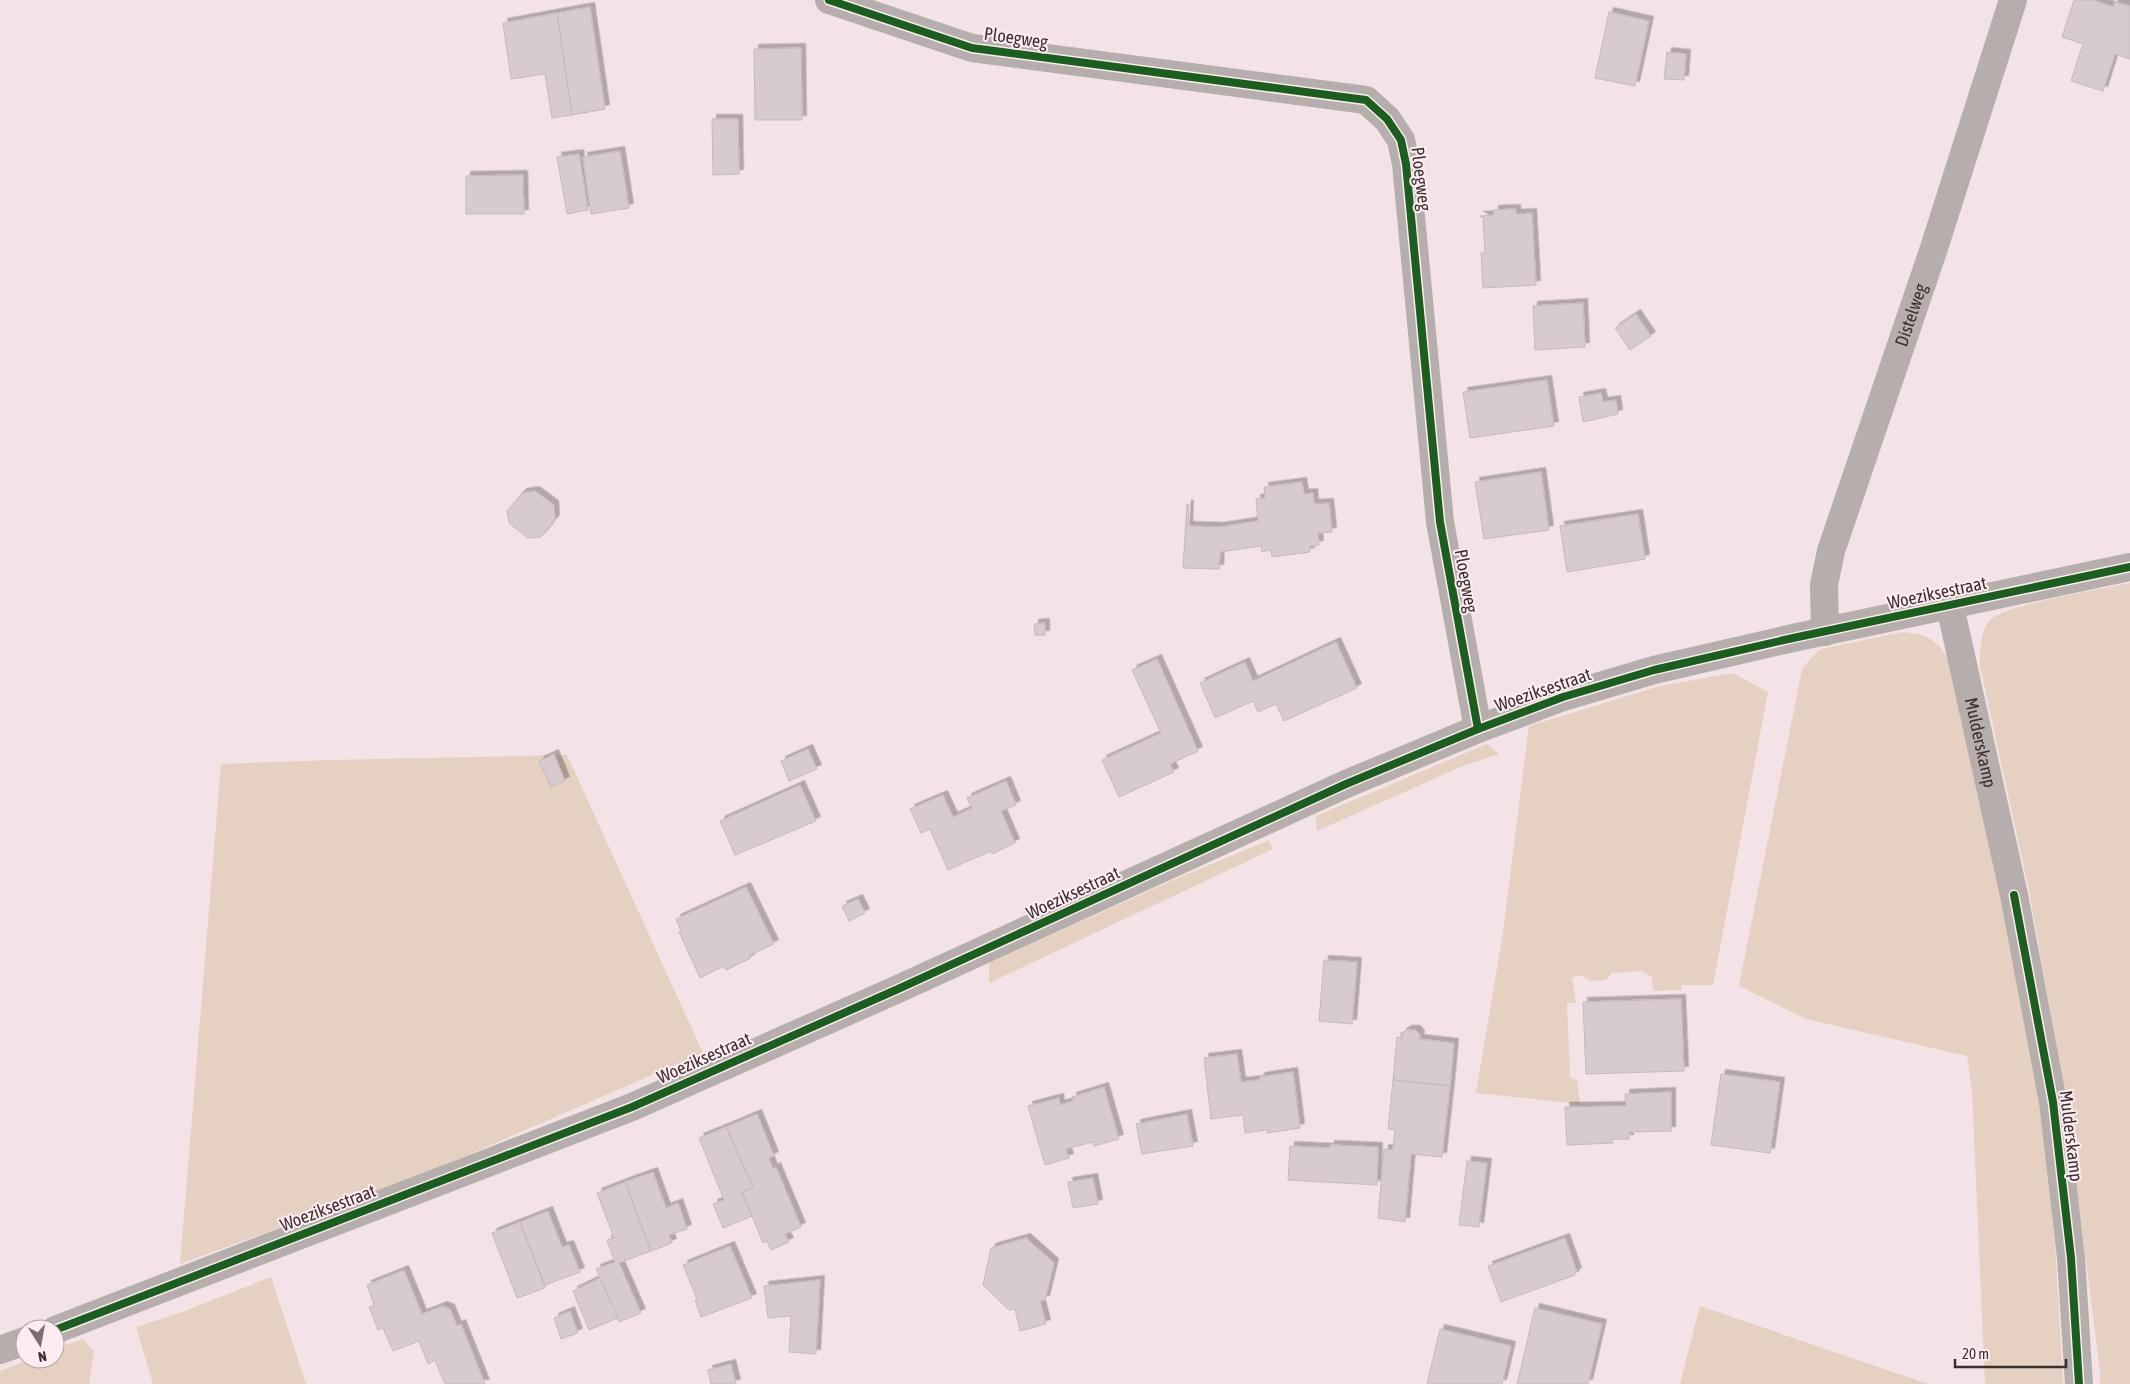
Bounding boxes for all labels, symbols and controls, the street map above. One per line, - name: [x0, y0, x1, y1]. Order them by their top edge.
- street label: Ploegweg: [983, 23, 1050, 52]
- street label: Ploegweg: [1407, 146, 1436, 212]
- street label: Distelweg: [1890, 280, 1931, 349]
- street label: Ploegweg: [1451, 547, 1482, 615]
- street label: Woeziksestraat: [1885, 572, 1988, 613]
- street label: Woeziksestraat: [1492, 663, 1594, 716]
- street label: Mulderskamp: [1961, 696, 2001, 790]
- street label: Woeziksestraat: [1023, 862, 1123, 923]
- street label: Woeziksestraat: [654, 1027, 754, 1088]
- street label: Mulderskamp: [2055, 1089, 2087, 1183]
- street label: Woeziksestraat: [277, 1180, 379, 1235]
- north arrow: [15, 1319, 65, 1369]
- scale bar: [1955, 1336, 2066, 1368]
- text: 20 m: [1962, 1345, 1989, 1362]
- text: N: [37, 1348, 48, 1365]

